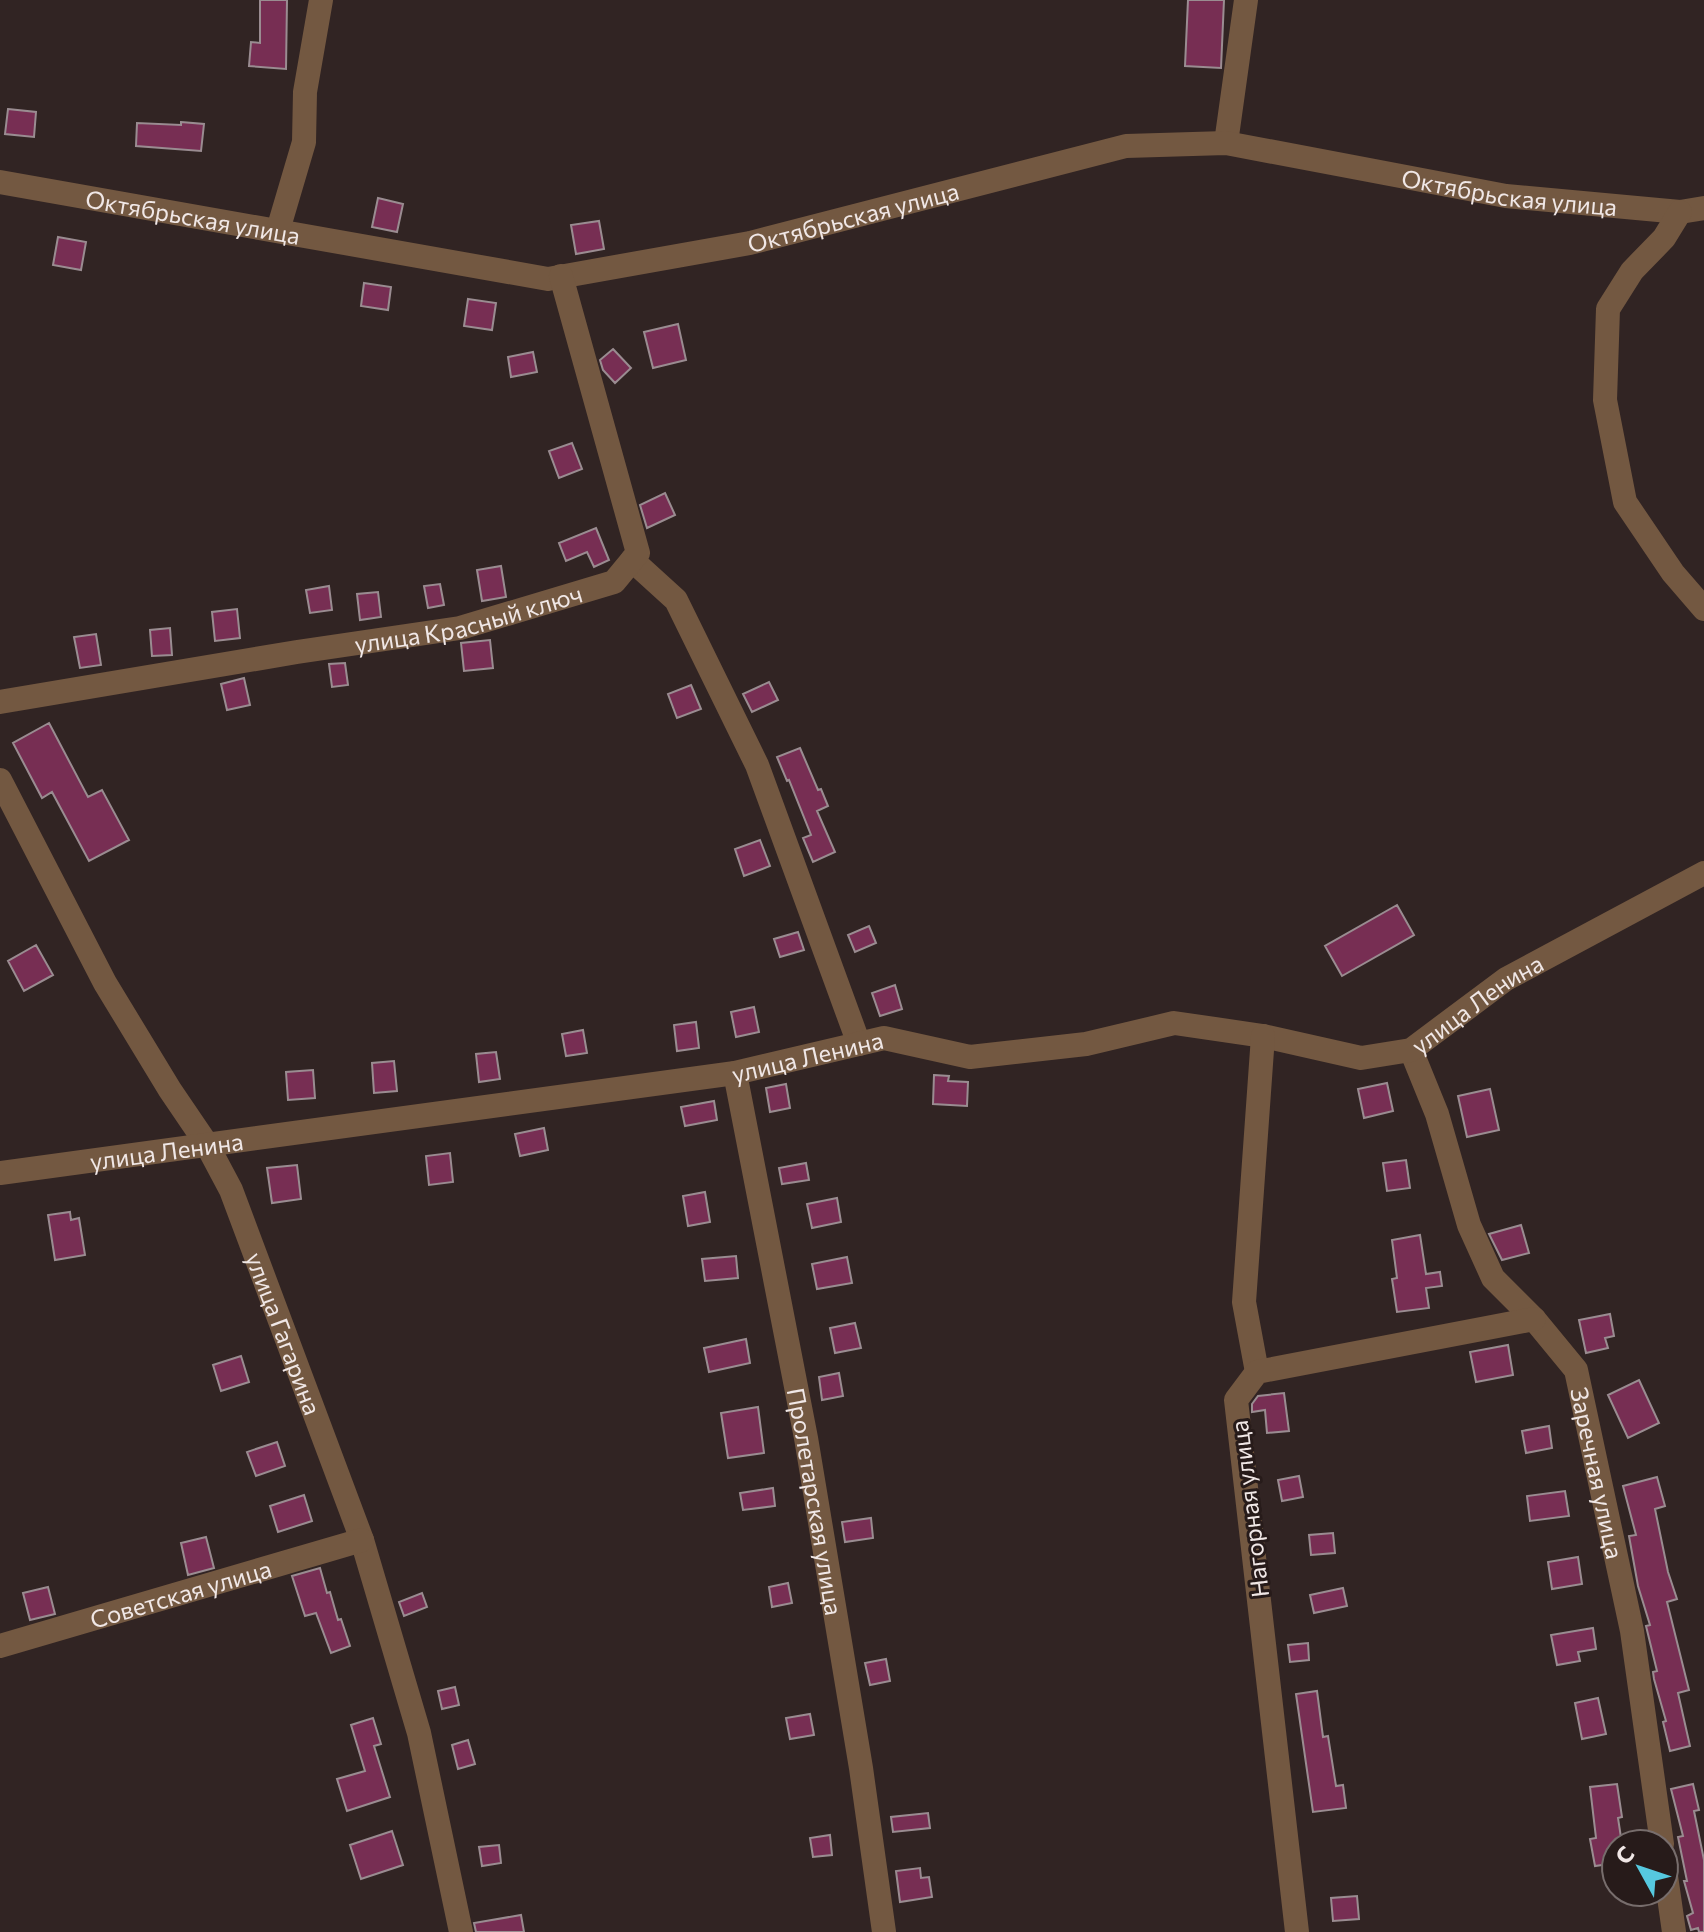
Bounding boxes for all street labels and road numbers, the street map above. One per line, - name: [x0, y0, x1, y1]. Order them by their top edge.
- street label: Октябрьская улица: [1399, 162, 1619, 221]
- street label: Октябрьская улица: [744, 175, 962, 258]
- street label: Октябрьская улица: [83, 183, 303, 249]
- street label: улица Красный ключ: [352, 578, 586, 658]
- street label: улица Ленина: [1405, 948, 1548, 1059]
- street label: улица Ленина: [729, 1024, 886, 1088]
- street label: улица Ленина: [88, 1126, 245, 1175]
- street label: улица Гагарина: [241, 1248, 328, 1418]
- street label: Заречная улица: [1566, 1384, 1631, 1561]
- street label: Пролетарская улица: [782, 1385, 850, 1617]
- street label: Нагорная улица: [1224, 1419, 1274, 1599]
- street label: Советская улица: [86, 1553, 274, 1633]

